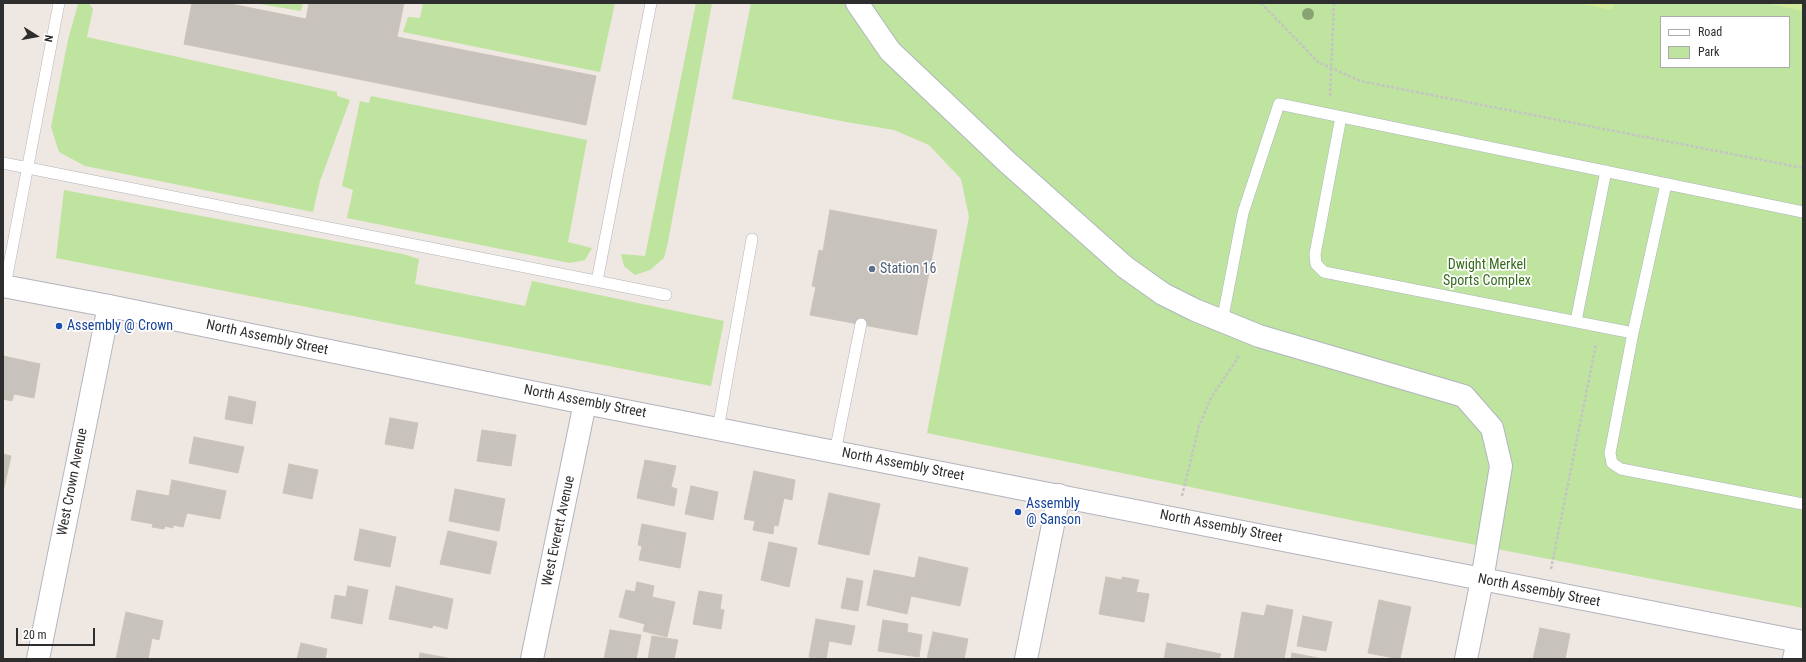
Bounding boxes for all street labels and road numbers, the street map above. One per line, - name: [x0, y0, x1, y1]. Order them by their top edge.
- street label: North Assembly Street: [204, 317, 330, 359]
- street label: North Assembly Street: [522, 382, 648, 422]
- street label: West Crown Avenue: [54, 427, 92, 537]
- street label: North Assembly Street: [840, 445, 966, 485]
- street label: West Everett Avenue: [539, 474, 579, 588]
- street label: North Assembly Street: [1158, 507, 1284, 547]
- street label: North Assembly Street: [1476, 571, 1602, 611]

